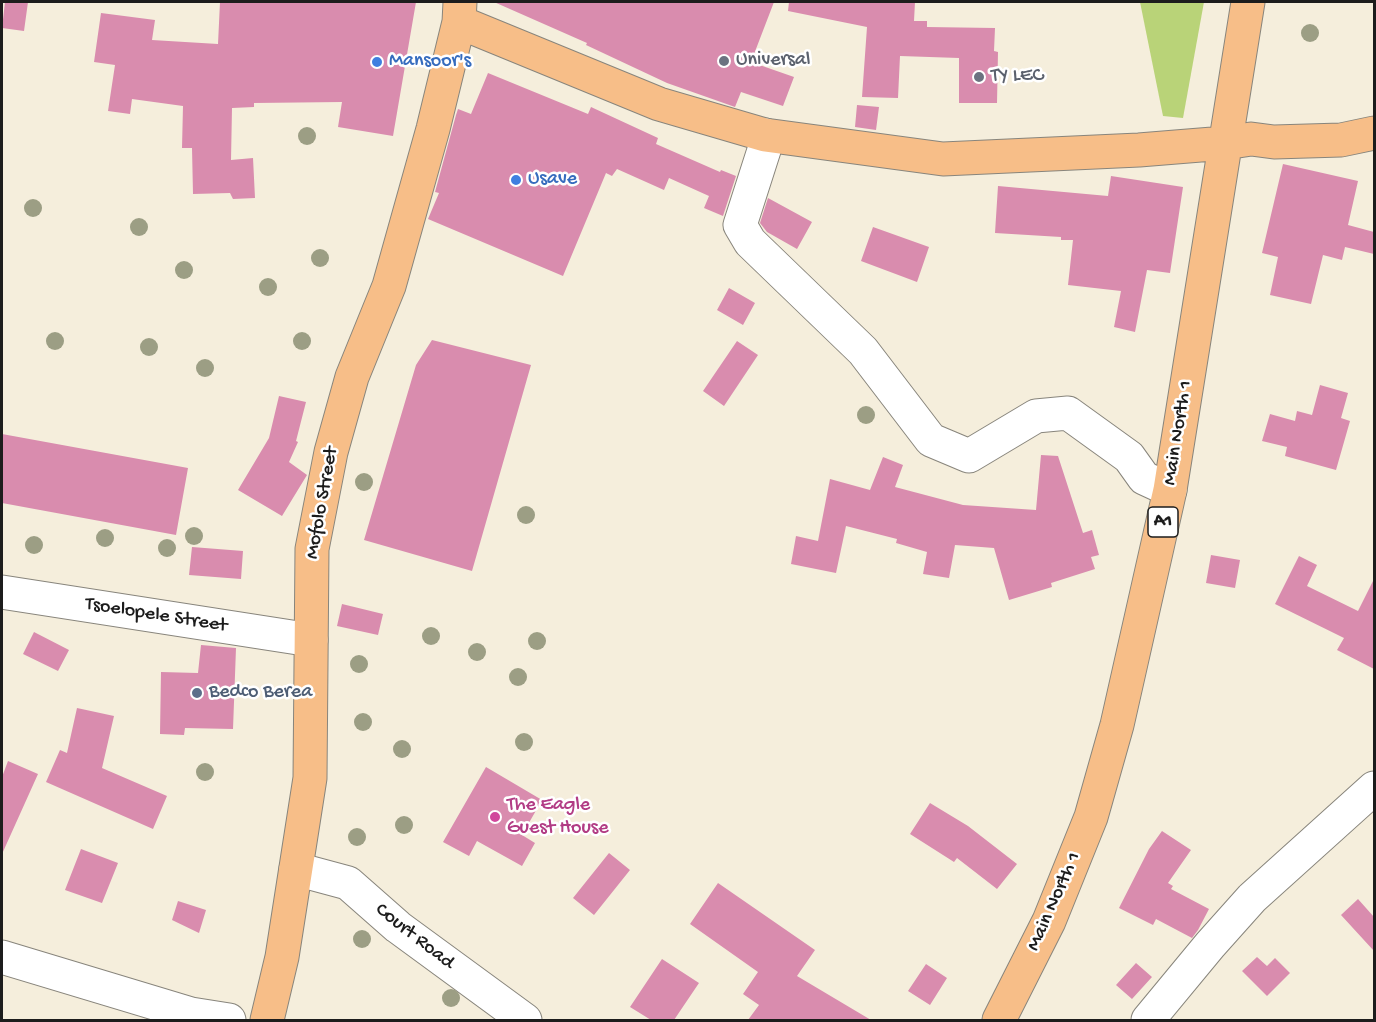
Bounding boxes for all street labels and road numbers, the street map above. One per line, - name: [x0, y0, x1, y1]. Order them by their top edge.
- street label: Main North 1: [1159, 379, 1199, 487]
- street label: Mofolo Street: [301, 445, 345, 561]
- road number: A1: [1148, 507, 1178, 537]
- street label: Tsoelopele Street: [83, 593, 229, 639]
- street label: Main North 1: [1023, 849, 1087, 955]
- street label: Court Road: [369, 899, 459, 975]

